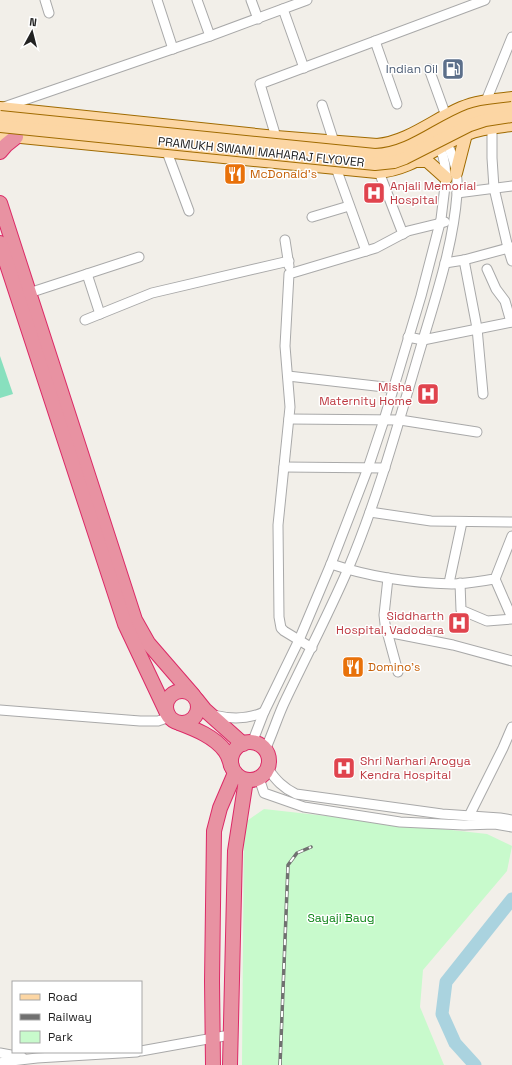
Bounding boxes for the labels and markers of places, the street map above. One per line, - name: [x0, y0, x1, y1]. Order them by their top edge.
- fuel station icon: Indian Oil: [440, 56, 466, 82]
- place label: Indian Oil: [386, 61, 438, 77]
- restaurant icon: McDonald's: [222, 161, 248, 187]
- place label: McDonald's: [250, 166, 317, 182]
- place label: Anjali Memorial Hospital: [390, 178, 476, 208]
- hospital icon: Anjali Memorial Hospital: [361, 180, 387, 206]
- place label: Misha Maternity Home: [319, 379, 412, 409]
- hospital icon: Misha Maternity Home: [415, 381, 441, 407]
- place label: Siddharth Hospital, Vadodara: [336, 608, 444, 638]
- hospital icon: Siddharth Hospital, Vadodara: [446, 610, 472, 636]
- restaurant icon: Domino's: [340, 654, 366, 680]
- place label: Domino's: [368, 659, 420, 675]
- place label: Shri Narhari Arogya Kendra Hospital: [360, 753, 471, 783]
- hospital icon: Shri Narhari Arogya Kendra Hospital: [331, 755, 357, 781]

